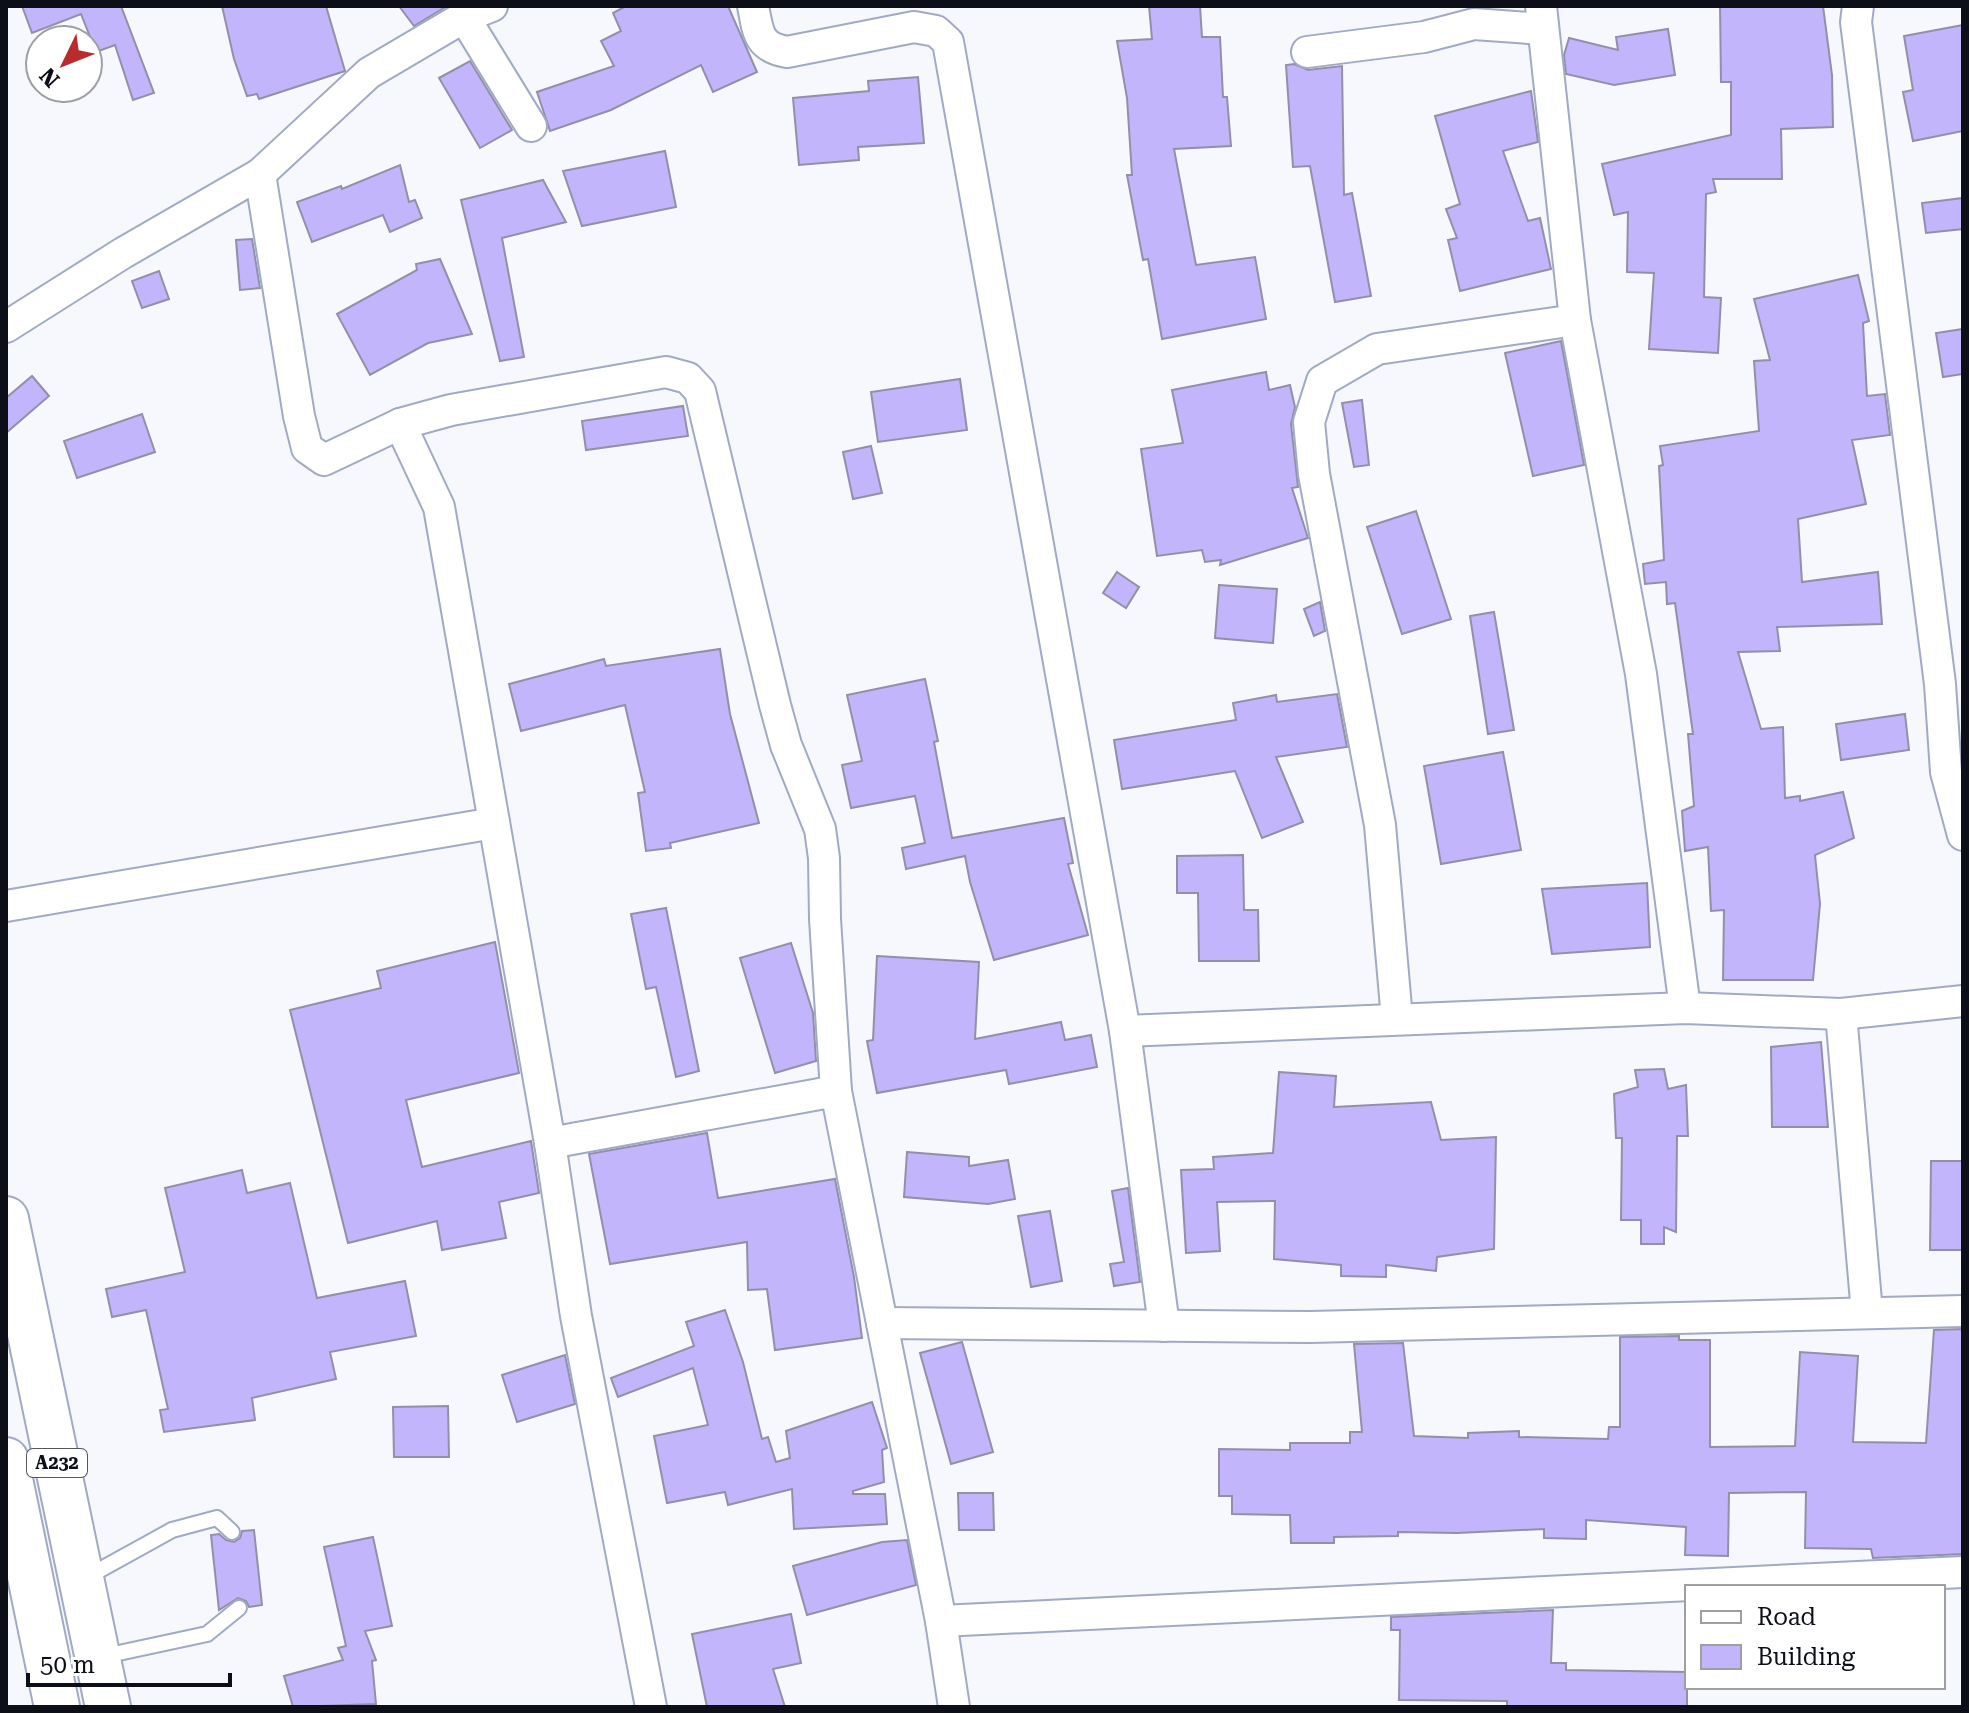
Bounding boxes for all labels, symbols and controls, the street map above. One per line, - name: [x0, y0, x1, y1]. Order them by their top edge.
- north arrow: [24, 24, 104, 104]
- text: N: [35, 63, 65, 92]
- road number: A232: [27, 1449, 87, 1477]
- legend: [1685, 1585, 1945, 1689]
- text: Road: [1757, 1603, 1816, 1631]
- scale bar: [28, 1637, 230, 1687]
- text: Building: [1757, 1643, 1855, 1671]
- text: 50 m: [40, 1651, 95, 1679]

